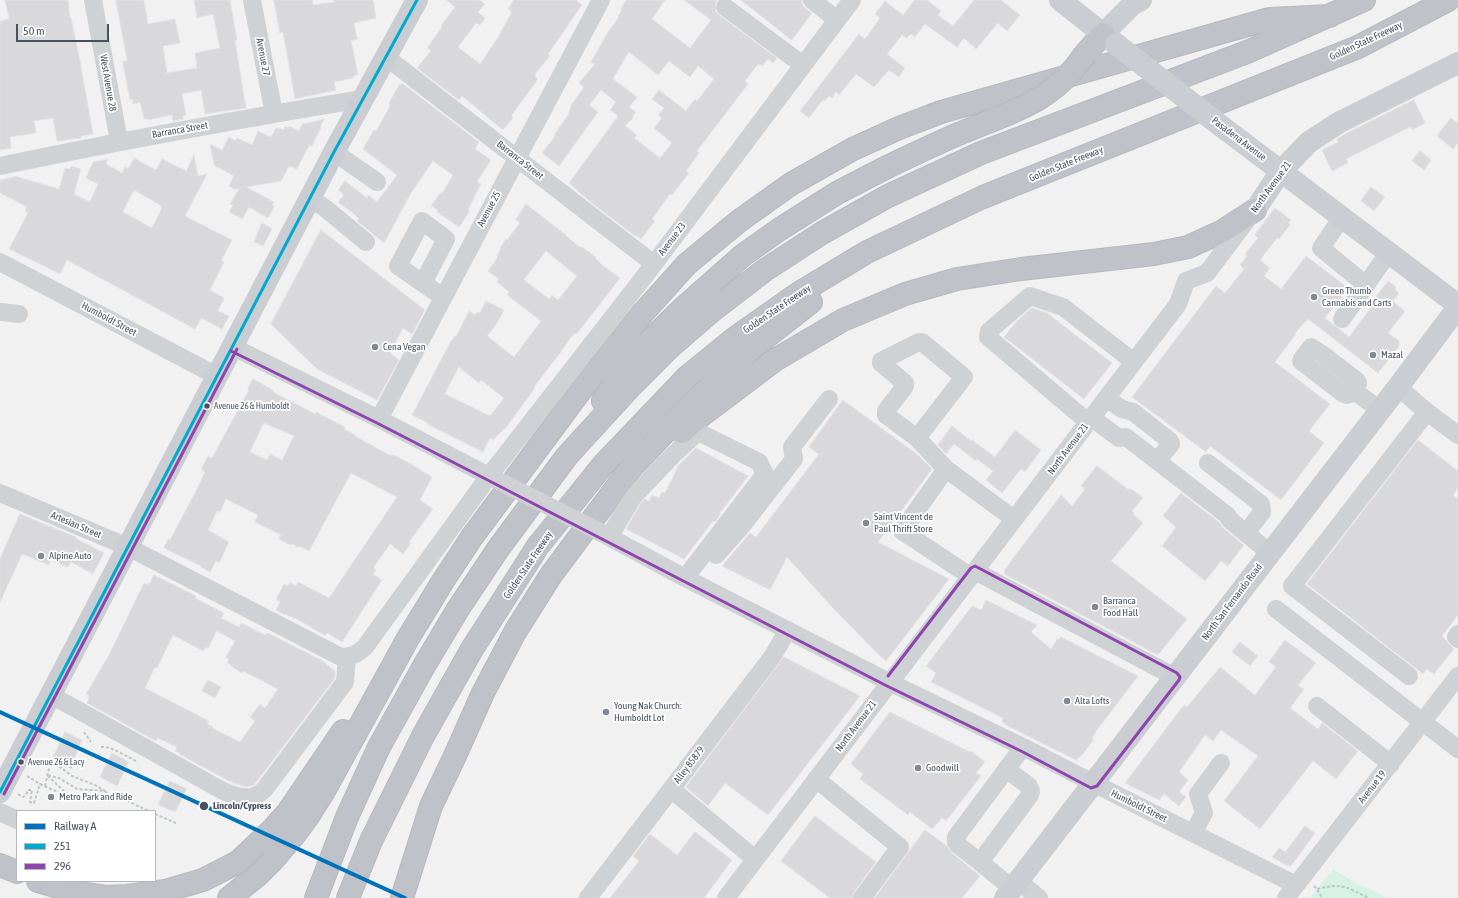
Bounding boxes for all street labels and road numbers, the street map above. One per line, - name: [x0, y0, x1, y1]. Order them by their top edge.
- street label: Golden State Freeway: [1328, 19, 1404, 63]
- street label: Avenue 27: [253, 37, 273, 77]
- street label: West Avenue 28: [97, 54, 119, 112]
- street label: Pasadena Avenue: [1209, 115, 1269, 163]
- street label: Barranca Street: [151, 119, 209, 141]
- street label: Barranca Street: [494, 138, 546, 182]
- street label: Golden State Freeway: [1027, 144, 1105, 184]
- street label: North Avenue 21: [1248, 159, 1294, 215]
- street label: Avenue 25: [475, 189, 503, 229]
- street label: Avenue 23: [656, 220, 688, 258]
- street label: Golden State Freeway: [741, 282, 813, 336]
- street label: Humboldt Street: [79, 299, 139, 339]
- street label: North Avenue 21: [1045, 421, 1091, 477]
- street label: Artesian Street: [49, 509, 103, 541]
- street label: Golden State Freeway: [501, 529, 555, 601]
- street label: North San Fernando Road: [1199, 561, 1265, 643]
- street label: North Avenue 21: [833, 698, 879, 754]
- street label: Alley 85879: [671, 744, 707, 786]
- street label: Avenue 19: [1355, 768, 1389, 806]
- street label: Humboldt Street: [1109, 787, 1169, 825]

